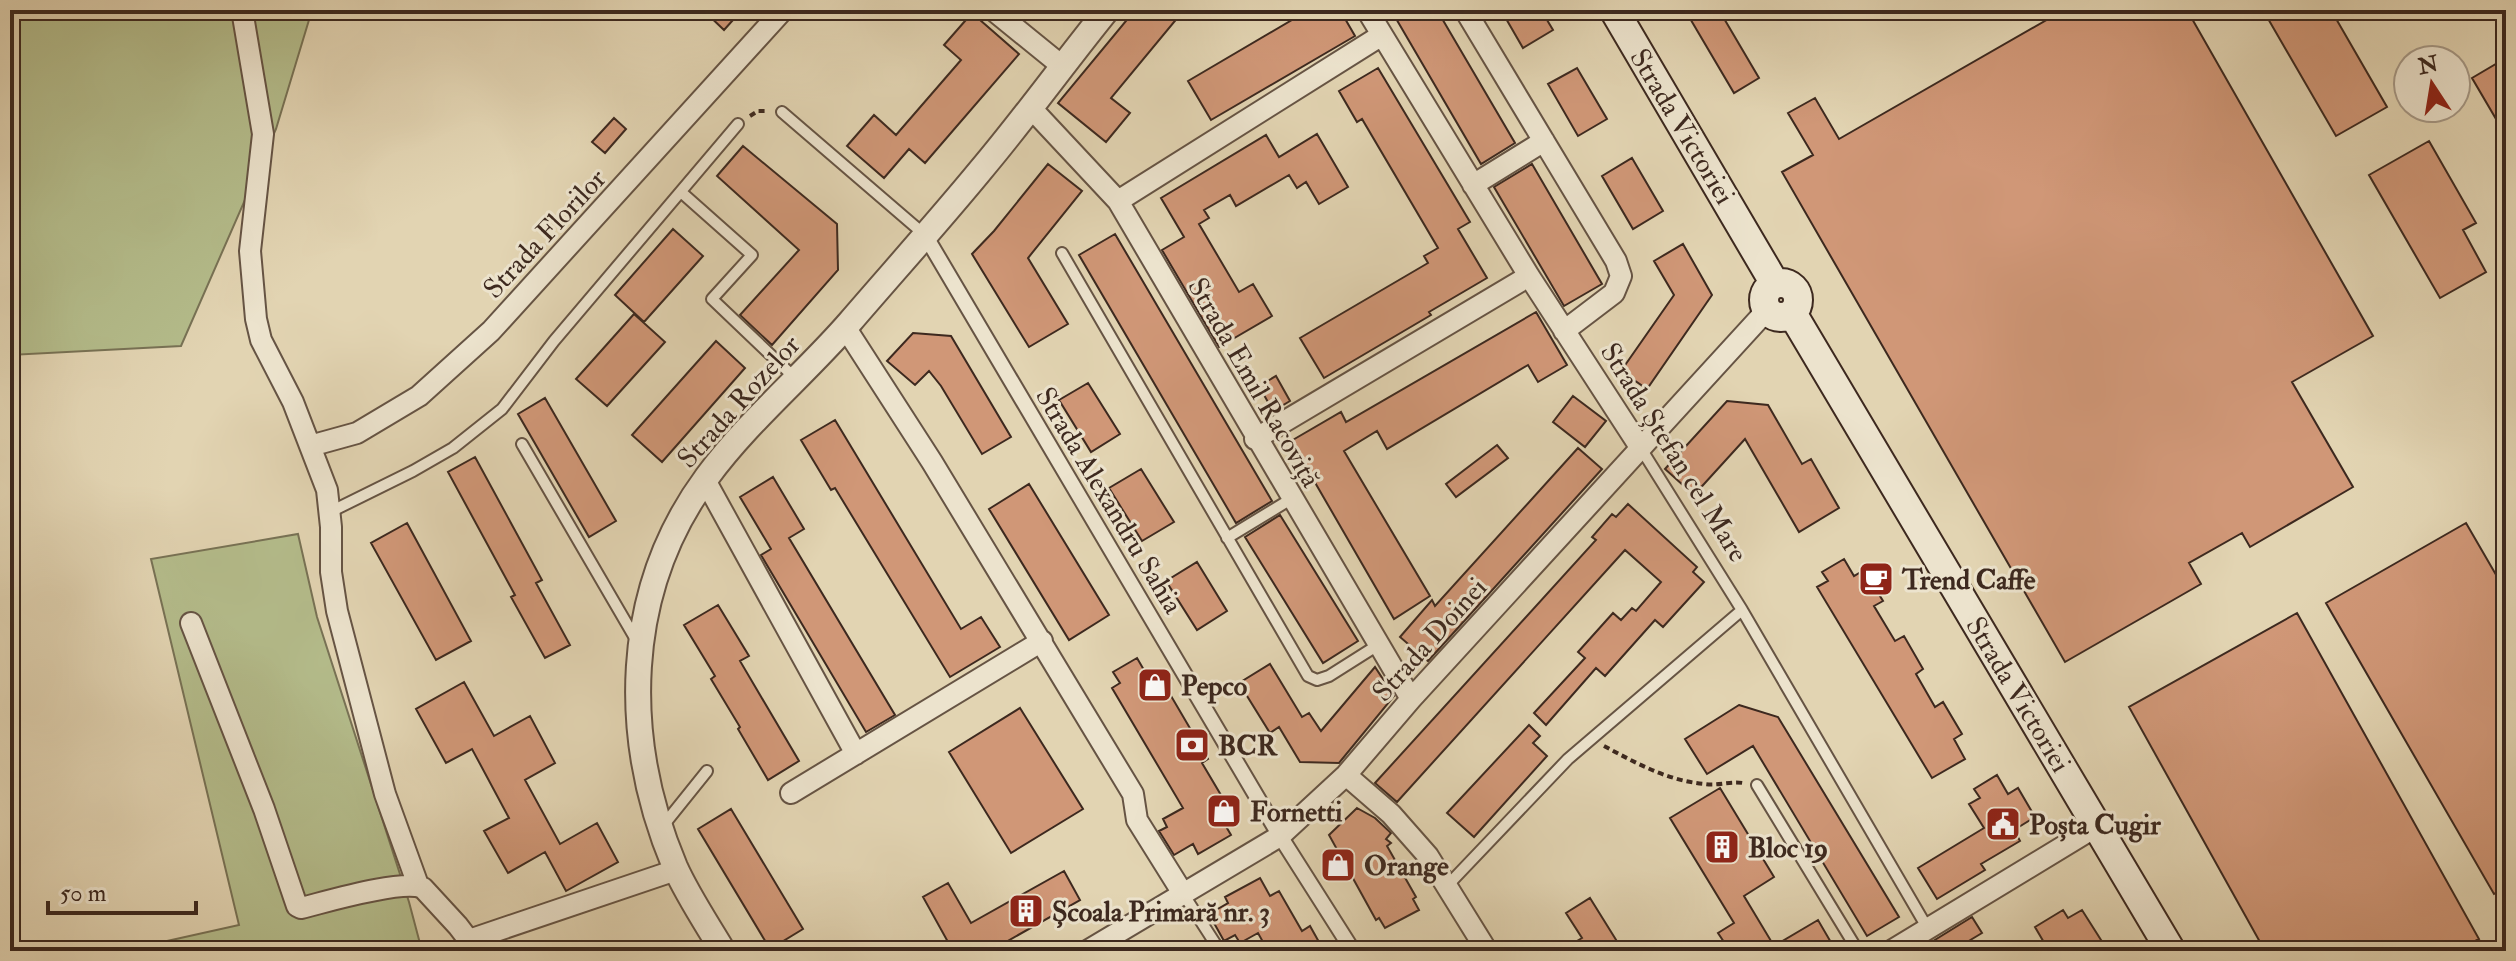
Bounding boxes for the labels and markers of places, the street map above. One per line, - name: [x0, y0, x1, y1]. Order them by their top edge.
- cafe icon: Trend Caffe: [1857, 560, 1895, 598]
- place label: Trend Caffe: [1901, 563, 2036, 598]
- shop icon: Pepco: [1136, 666, 1174, 704]
- place label: Pepco: [1181, 669, 1248, 704]
- bank icon: BCR: [1173, 726, 1211, 764]
- place label: BCR: [1218, 729, 1279, 764]
- shop icon: Fornetti: [1205, 792, 1243, 830]
- place label: Fornetti: [1250, 795, 1343, 830]
- public building icon: Poșta Cugir: [1984, 805, 2022, 843]
- place label: Poșta Cugir: [2029, 808, 2161, 843]
- building icon: Bloc 19: [1703, 828, 1741, 866]
- place label: Bloc 19: [1748, 831, 1828, 866]
- shop icon: Orange: [1319, 846, 1357, 884]
- place label: Orange: [1364, 849, 1449, 884]
- building icon: Școala Primară nr. 3: [1007, 892, 1045, 930]
- place label: Școala Primară nr. 3: [1052, 895, 1270, 930]

